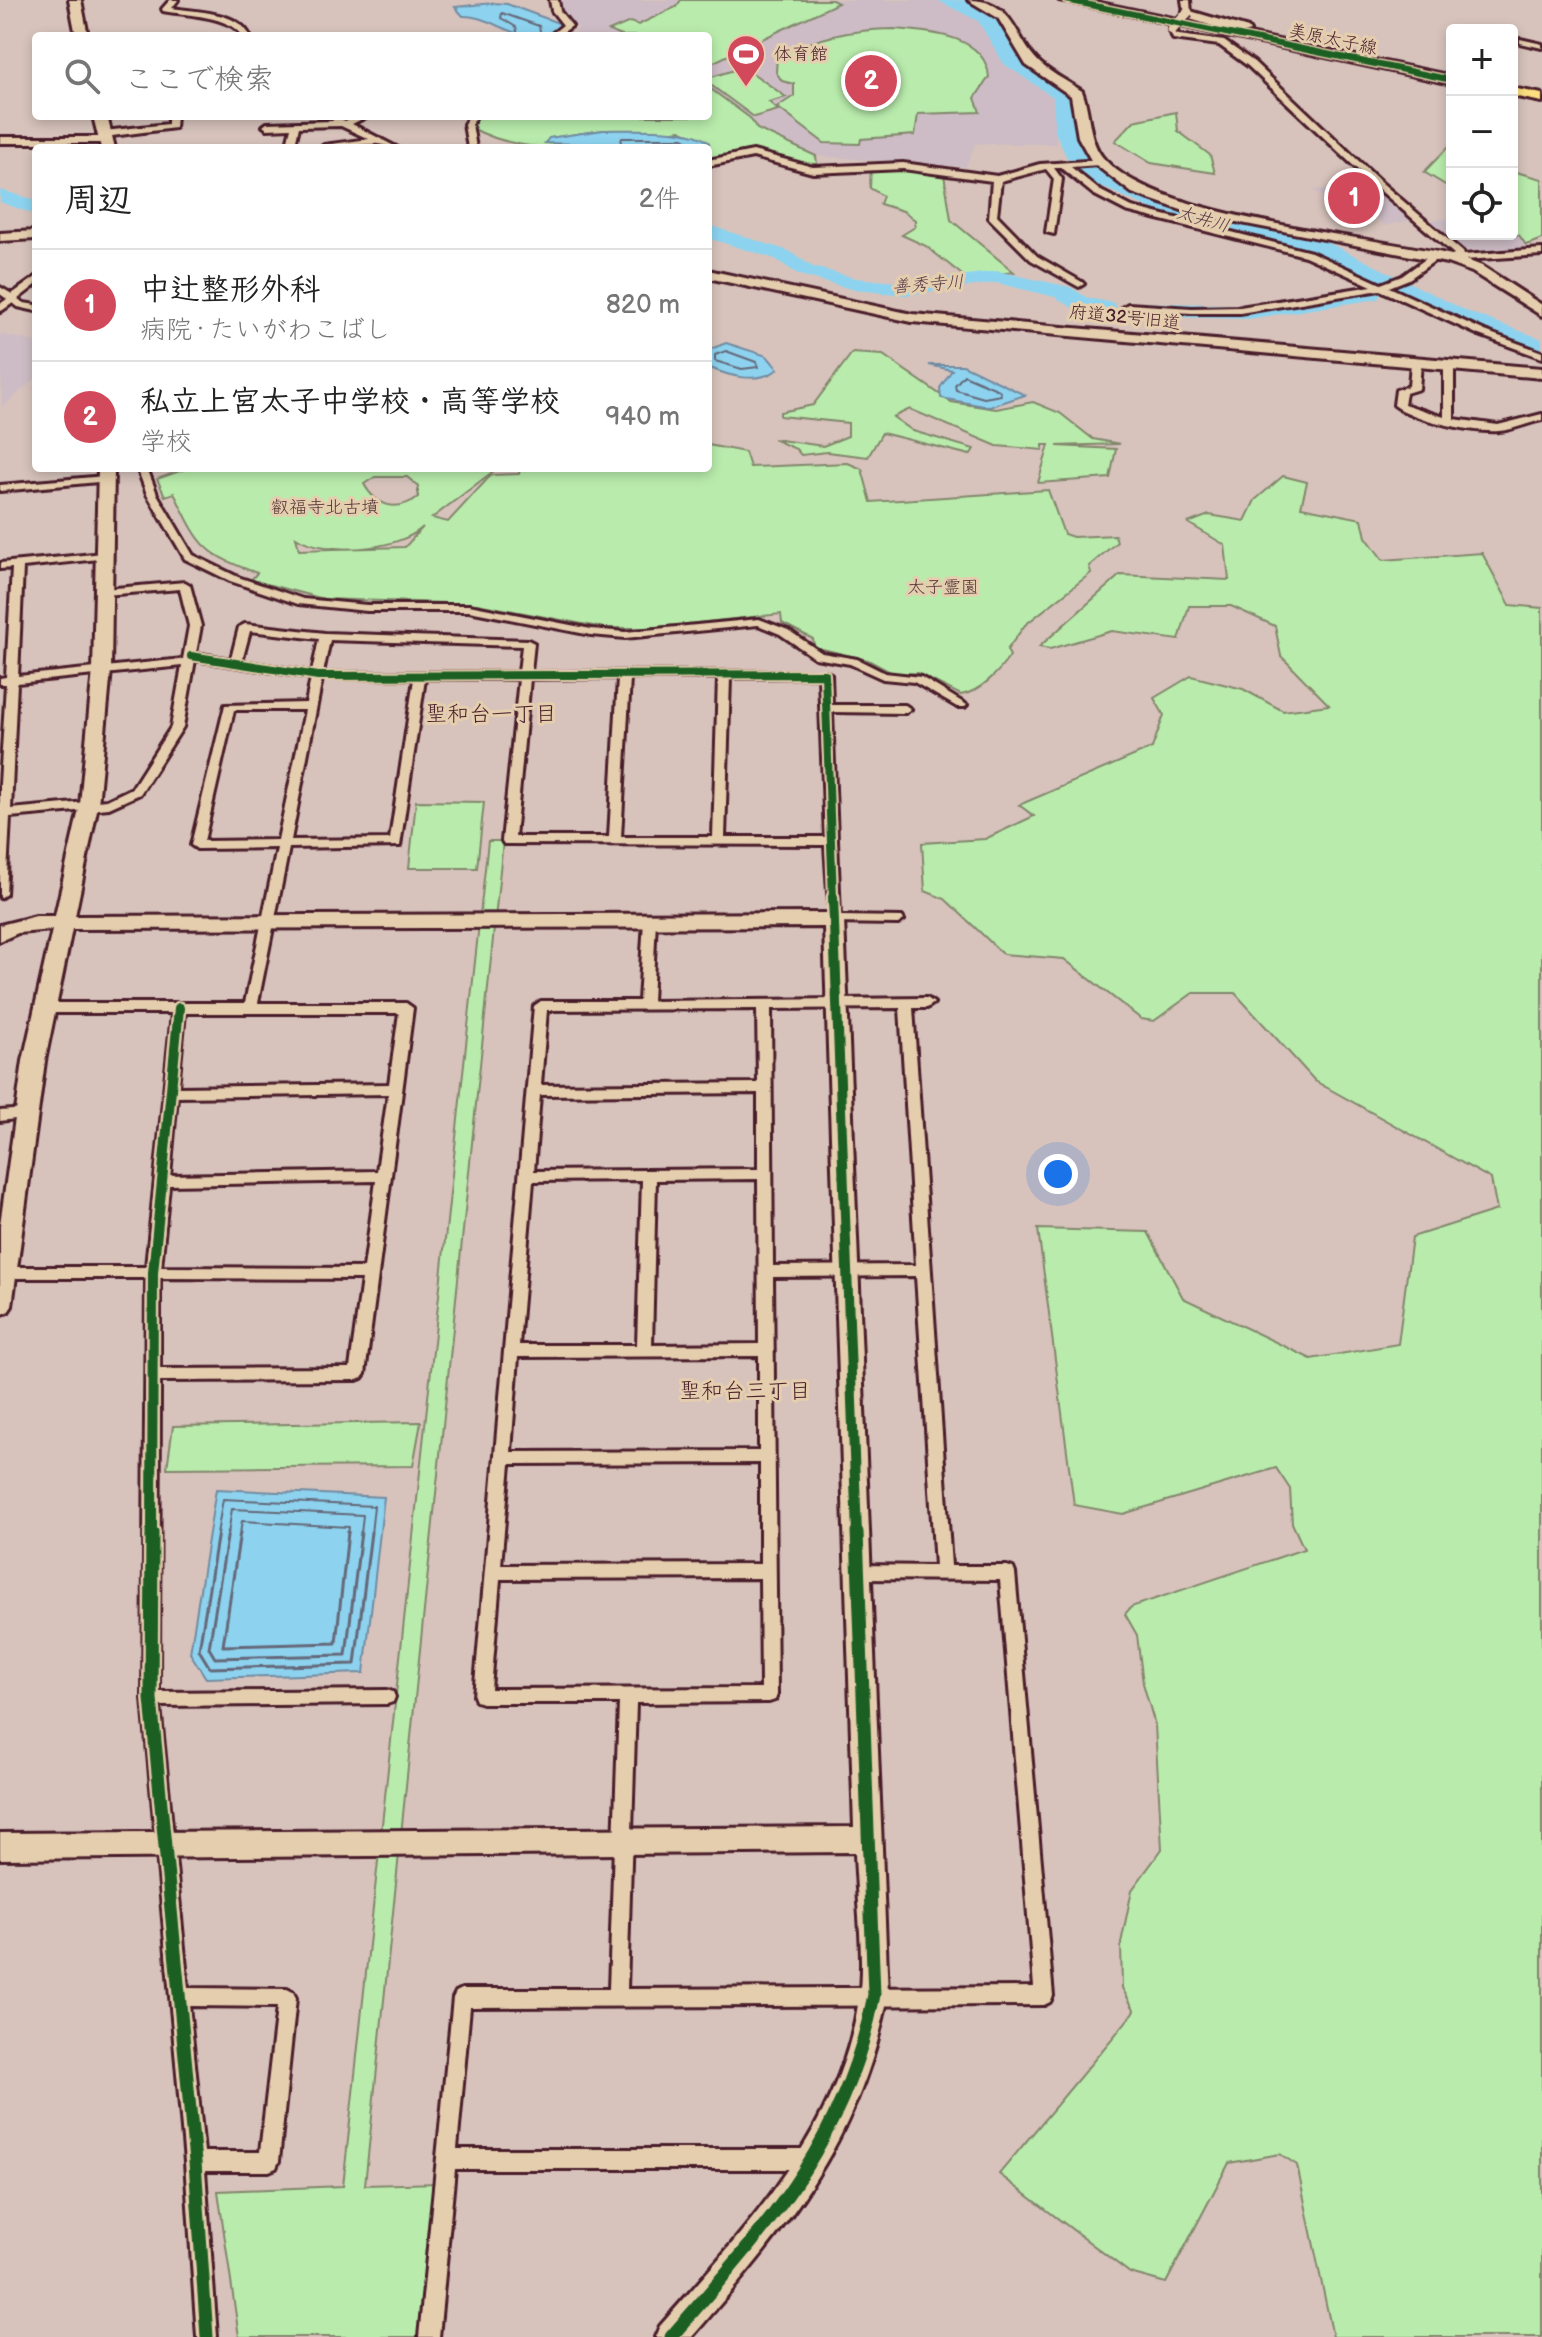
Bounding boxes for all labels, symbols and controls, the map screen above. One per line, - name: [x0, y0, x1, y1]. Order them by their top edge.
- street label: 美原太子線: [1287, 20, 1379, 59]
- map controls: [1446, 24, 1518, 240]
- button: +: [1446, 24, 1518, 96]
- search box: [32, 32, 712, 120]
- sports icon: 体育館: [725, 33, 767, 88]
- place label: 体育館: [774, 44, 828, 65]
- pin: 2: [845, 51, 897, 111]
- icon: search: [60, 54, 104, 98]
- text: ここで検索: [124, 62, 274, 98]
- button: −: [1446, 96, 1518, 168]
- pin: 1: [1328, 168, 1380, 228]
- button: locate: [1446, 168, 1518, 240]
- text: 周辺: [64, 180, 132, 221]
- text: 2件: [639, 184, 680, 215]
- water label: 太井川: [1174, 202, 1232, 237]
- text: 中辻整形外科: [140, 272, 320, 308]
- water label: 善秀寺川: [891, 272, 965, 297]
- text: 1: [85, 290, 95, 321]
- text: 820 m: [606, 290, 680, 321]
- street label: 府道32号旧道: [1068, 301, 1182, 334]
- text: 病院 · たいがわこばし: [140, 315, 391, 346]
- text: 私立上宮太子中学校・高等学校: [140, 384, 560, 420]
- text: 2: [82, 402, 98, 433]
- text: 940 m: [605, 402, 680, 433]
- text: 学校: [140, 427, 192, 458]
- park label: 叡福寺北古墳: [271, 497, 379, 518]
- park label: 太子霊園: [907, 577, 979, 598]
- district label: 聖和台一丁目: [425, 701, 557, 728]
- your location: [1038, 1154, 1078, 1194]
- district label: 聖和台三丁目: [679, 1378, 811, 1405]

